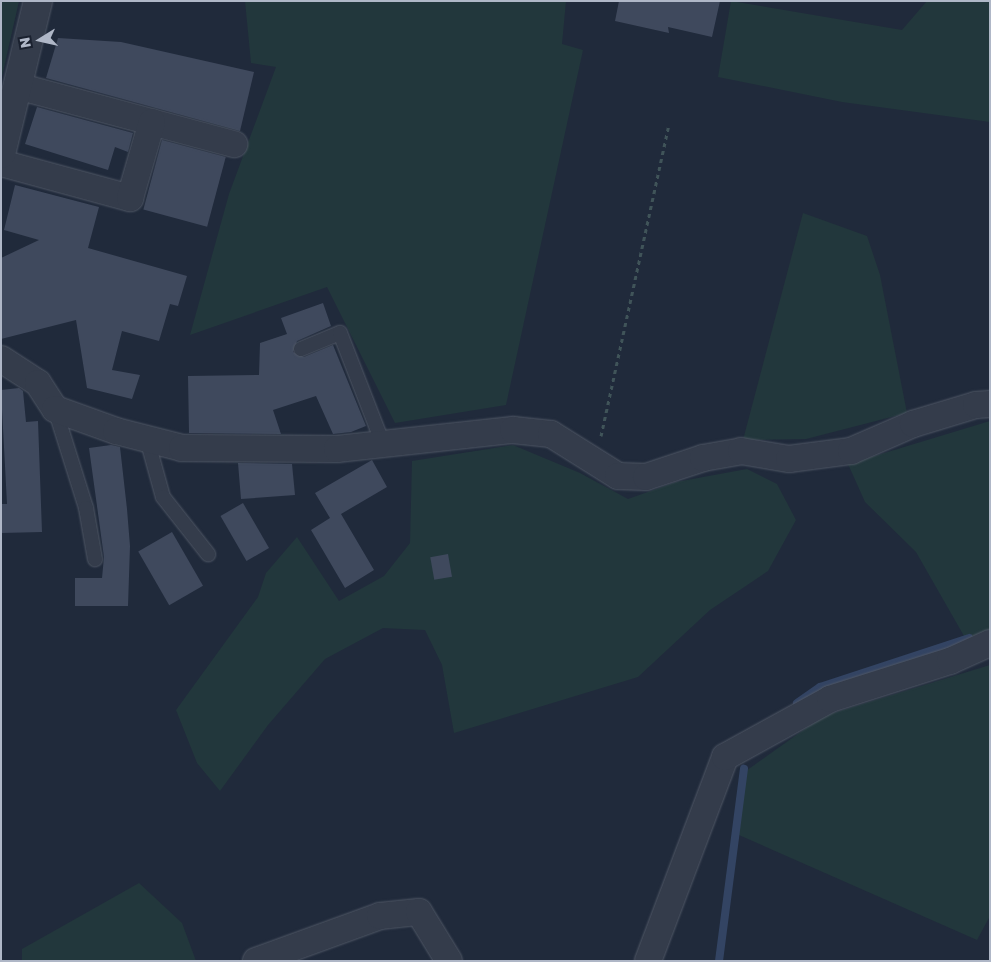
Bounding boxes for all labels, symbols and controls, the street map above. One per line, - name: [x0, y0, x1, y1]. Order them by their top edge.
- north arrow: [15, 15, 65, 65]
- text: N: [15, 36, 34, 49]

